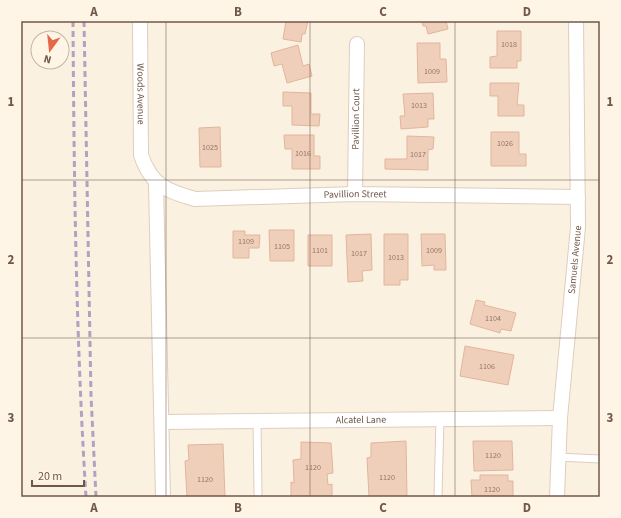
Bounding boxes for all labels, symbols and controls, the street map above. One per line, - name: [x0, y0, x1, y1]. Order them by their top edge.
- text: A: [89, 3, 98, 21]
- text: B: [234, 3, 242, 21]
- text: C: [379, 3, 387, 21]
- text: D: [523, 3, 531, 21]
- north arrow: [30, 30, 70, 70]
- house number: 1018: [501, 39, 517, 50]
- text: N: [42, 51, 53, 67]
- street label: Woods Avenue: [133, 63, 148, 125]
- house number: 1009: [424, 66, 440, 77]
- street label: Pavillion Court: [349, 88, 363, 150]
- text: 1: [8, 93, 15, 111]
- text: 1: [607, 93, 614, 111]
- house number: 1013: [411, 100, 427, 111]
- house number: 1026: [497, 138, 513, 149]
- house number: 1025: [202, 142, 218, 153]
- house number: 1016: [295, 148, 311, 159]
- house number: 1017: [410, 149, 426, 160]
- street label: Pavillion Street: [323, 187, 387, 202]
- street label: Samuels Avenue: [565, 225, 585, 295]
- house number: 1109: [238, 236, 254, 247]
- house number: 1105: [274, 241, 290, 252]
- house number: 1101: [312, 245, 328, 256]
- house number: 1009: [426, 245, 442, 256]
- house number: 1017: [351, 248, 367, 259]
- text: 2: [8, 251, 15, 269]
- text: 2: [607, 251, 614, 269]
- house number: 1013: [388, 252, 404, 263]
- house number: 1104: [485, 313, 501, 324]
- house number: 1106: [479, 361, 495, 372]
- text: 3: [8, 409, 15, 427]
- text: 3: [607, 409, 614, 427]
- street label: Alcatel Lane: [336, 413, 386, 427]
- house number: 1120: [485, 450, 501, 461]
- scale bar: [32, 462, 84, 488]
- house number: 1120: [305, 462, 321, 473]
- text: 20 m: [38, 468, 62, 485]
- house number: 1120: [379, 472, 395, 483]
- house number: 1120: [197, 474, 213, 485]
- house number: 1120: [484, 484, 500, 495]
- text: A: [89, 499, 98, 517]
- text: B: [234, 499, 242, 517]
- text: C: [379, 499, 387, 517]
- text: D: [523, 499, 531, 517]

